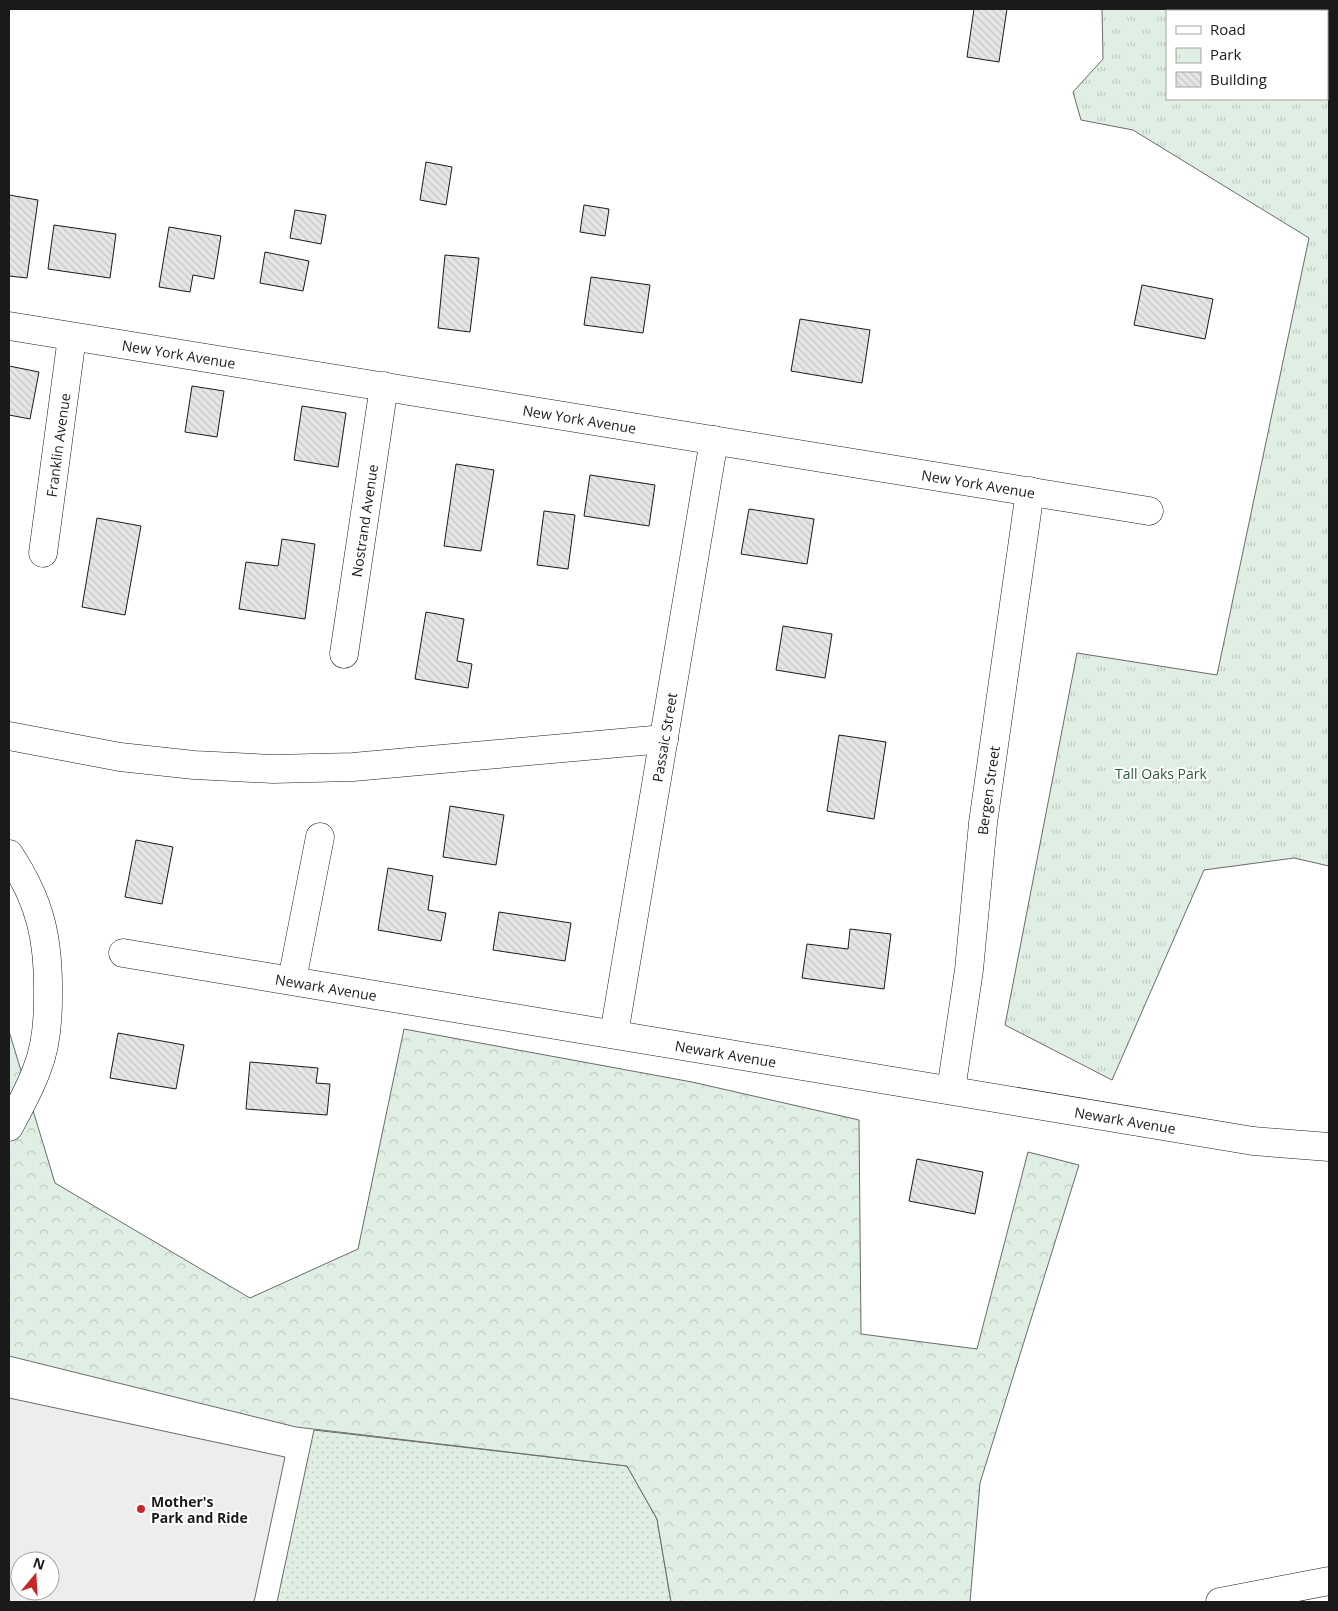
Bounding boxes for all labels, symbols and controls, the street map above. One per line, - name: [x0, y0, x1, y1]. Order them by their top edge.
- legend: [1166, 10, 1328, 100]
- text: Road: [1210, 19, 1246, 39]
- text: Park: [1210, 44, 1241, 64]
- text: Building: [1210, 69, 1267, 89]
- street label: New York Avenue: [121, 335, 237, 372]
- street label: Franklin Avenue: [41, 392, 74, 498]
- street label: New York Avenue: [521, 400, 638, 437]
- street label: Nostrand Avenue: [346, 463, 382, 578]
- street label: New York Avenue: [920, 465, 1037, 502]
- street label: Passaic Street: [647, 691, 681, 783]
- street label: Bergen Street: [972, 745, 1003, 836]
- park label: Tall Oaks Park: [1115, 764, 1208, 783]
- street label: Newark Avenue: [274, 969, 378, 1005]
- street label: Newark Avenue: [674, 1035, 778, 1071]
- street label: Newark Avenue: [1073, 1102, 1178, 1138]
- place label: Mother's Park and Ride: [151, 1492, 248, 1527]
- marker: Mother's Park and Ride: [135, 1503, 147, 1515]
- north arrow: [10, 1551, 60, 1601]
- text: N: [31, 1552, 48, 1574]

